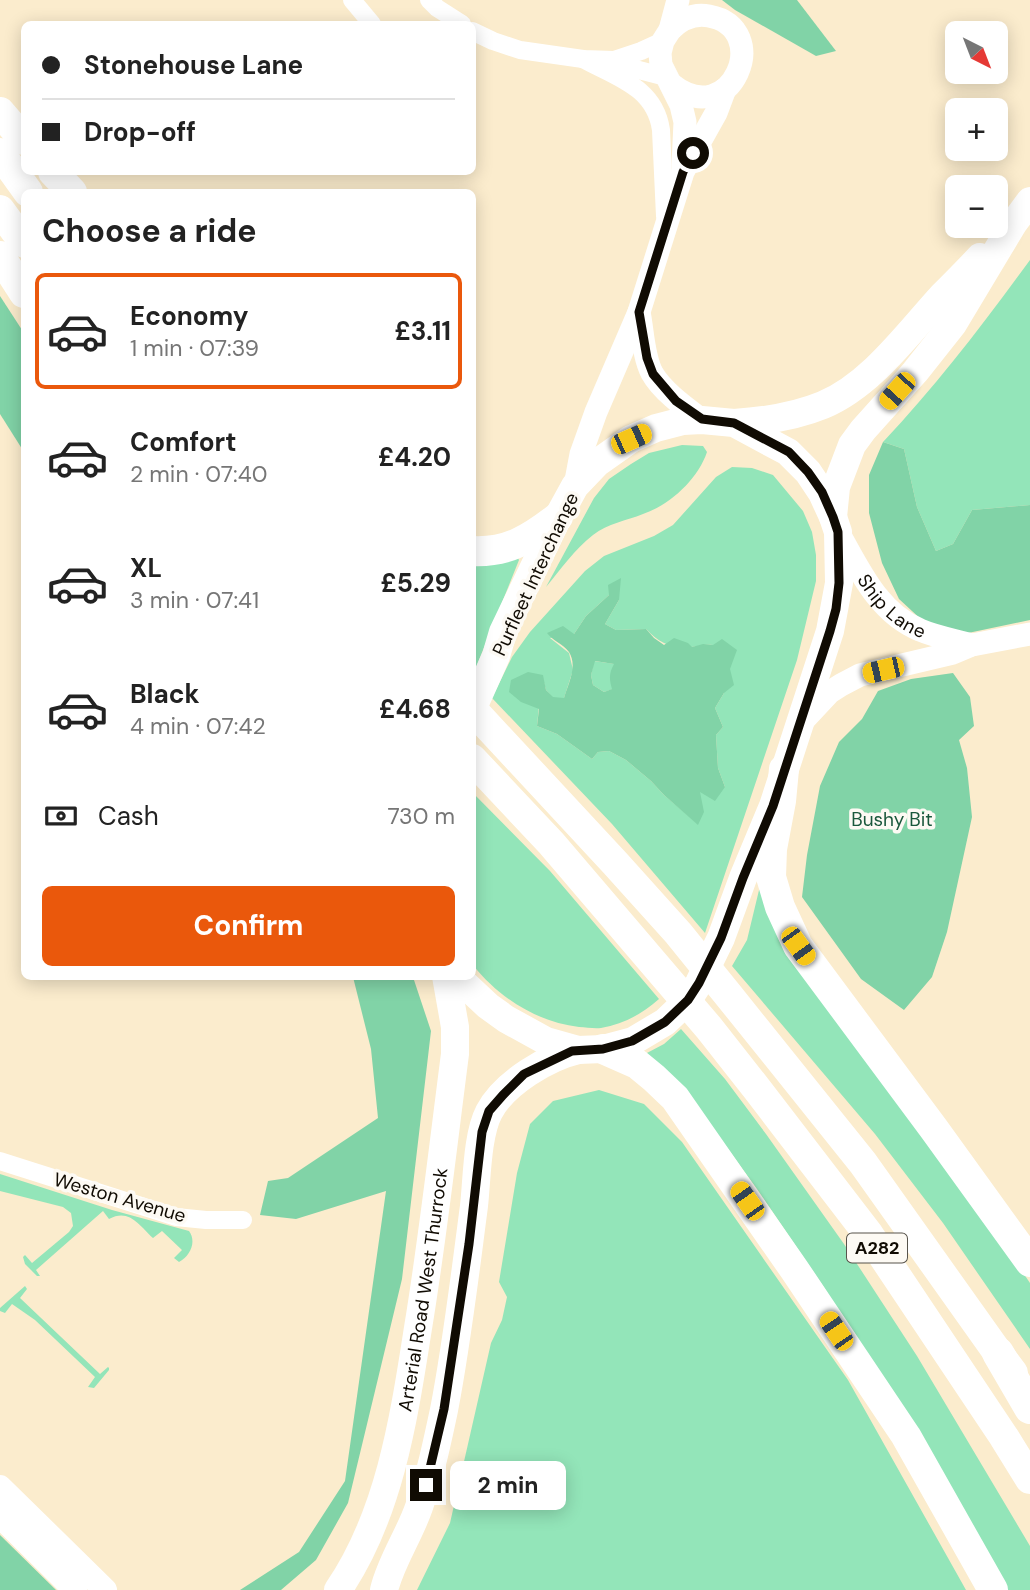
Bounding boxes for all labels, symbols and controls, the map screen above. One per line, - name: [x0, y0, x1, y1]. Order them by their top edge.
- north arrow: [945, 21, 1008, 84]
- map controls: [945, 21, 1008, 238]
- text: Stonehouse Lane: [84, 48, 303, 82]
- button: +: [945, 98, 1008, 161]
- text: Drop-off: [84, 115, 196, 149]
- route start: [677, 137, 709, 169]
- button: −: [945, 175, 1008, 238]
- text: Choose a ride: [42, 210, 257, 252]
- text: Economy: [130, 299, 248, 333]
- icon: car: [46, 300, 109, 363]
- text: £3.11: [394, 314, 451, 348]
- text: 1 min · 07:39: [130, 333, 259, 363]
- car: [876, 368, 919, 414]
- car: [608, 421, 655, 457]
- text: Comfort: [130, 425, 236, 459]
- icon: car: [46, 426, 109, 489]
- text: £4.20: [378, 440, 451, 474]
- text: 2 min · 07:40: [130, 459, 267, 489]
- street label: Purfleet Interchange: [487, 489, 584, 660]
- text: XL: [130, 551, 162, 585]
- icon: car: [46, 552, 109, 615]
- text: £5.29: [381, 566, 451, 600]
- street label: Ship Lane: [852, 569, 929, 644]
- text: 3 min · 07:41: [130, 585, 259, 615]
- car: [861, 655, 906, 685]
- text: Black: [130, 677, 200, 711]
- icon: car: [46, 678, 109, 741]
- text: £4.68: [379, 692, 451, 726]
- text: 4 min · 07:42: [130, 711, 266, 741]
- icon: cash: [42, 797, 80, 835]
- text: Cash: [98, 799, 159, 833]
- text: 730 m: [387, 801, 455, 831]
- park label: Bushy Bit: [851, 807, 933, 832]
- button: Confirm: [42, 886, 455, 966]
- car: [778, 923, 819, 969]
- street label: Arterial Road West Thurrock: [392, 1166, 454, 1414]
- street label: Weston Avenue: [51, 1167, 189, 1228]
- car: [727, 1178, 768, 1224]
- road number: A282: [847, 1233, 907, 1262]
- car: [816, 1308, 857, 1354]
- callout: 2 min: [450, 1460, 566, 1510]
- route end: [410, 1469, 442, 1501]
- text: 2 min: [478, 1470, 538, 1500]

